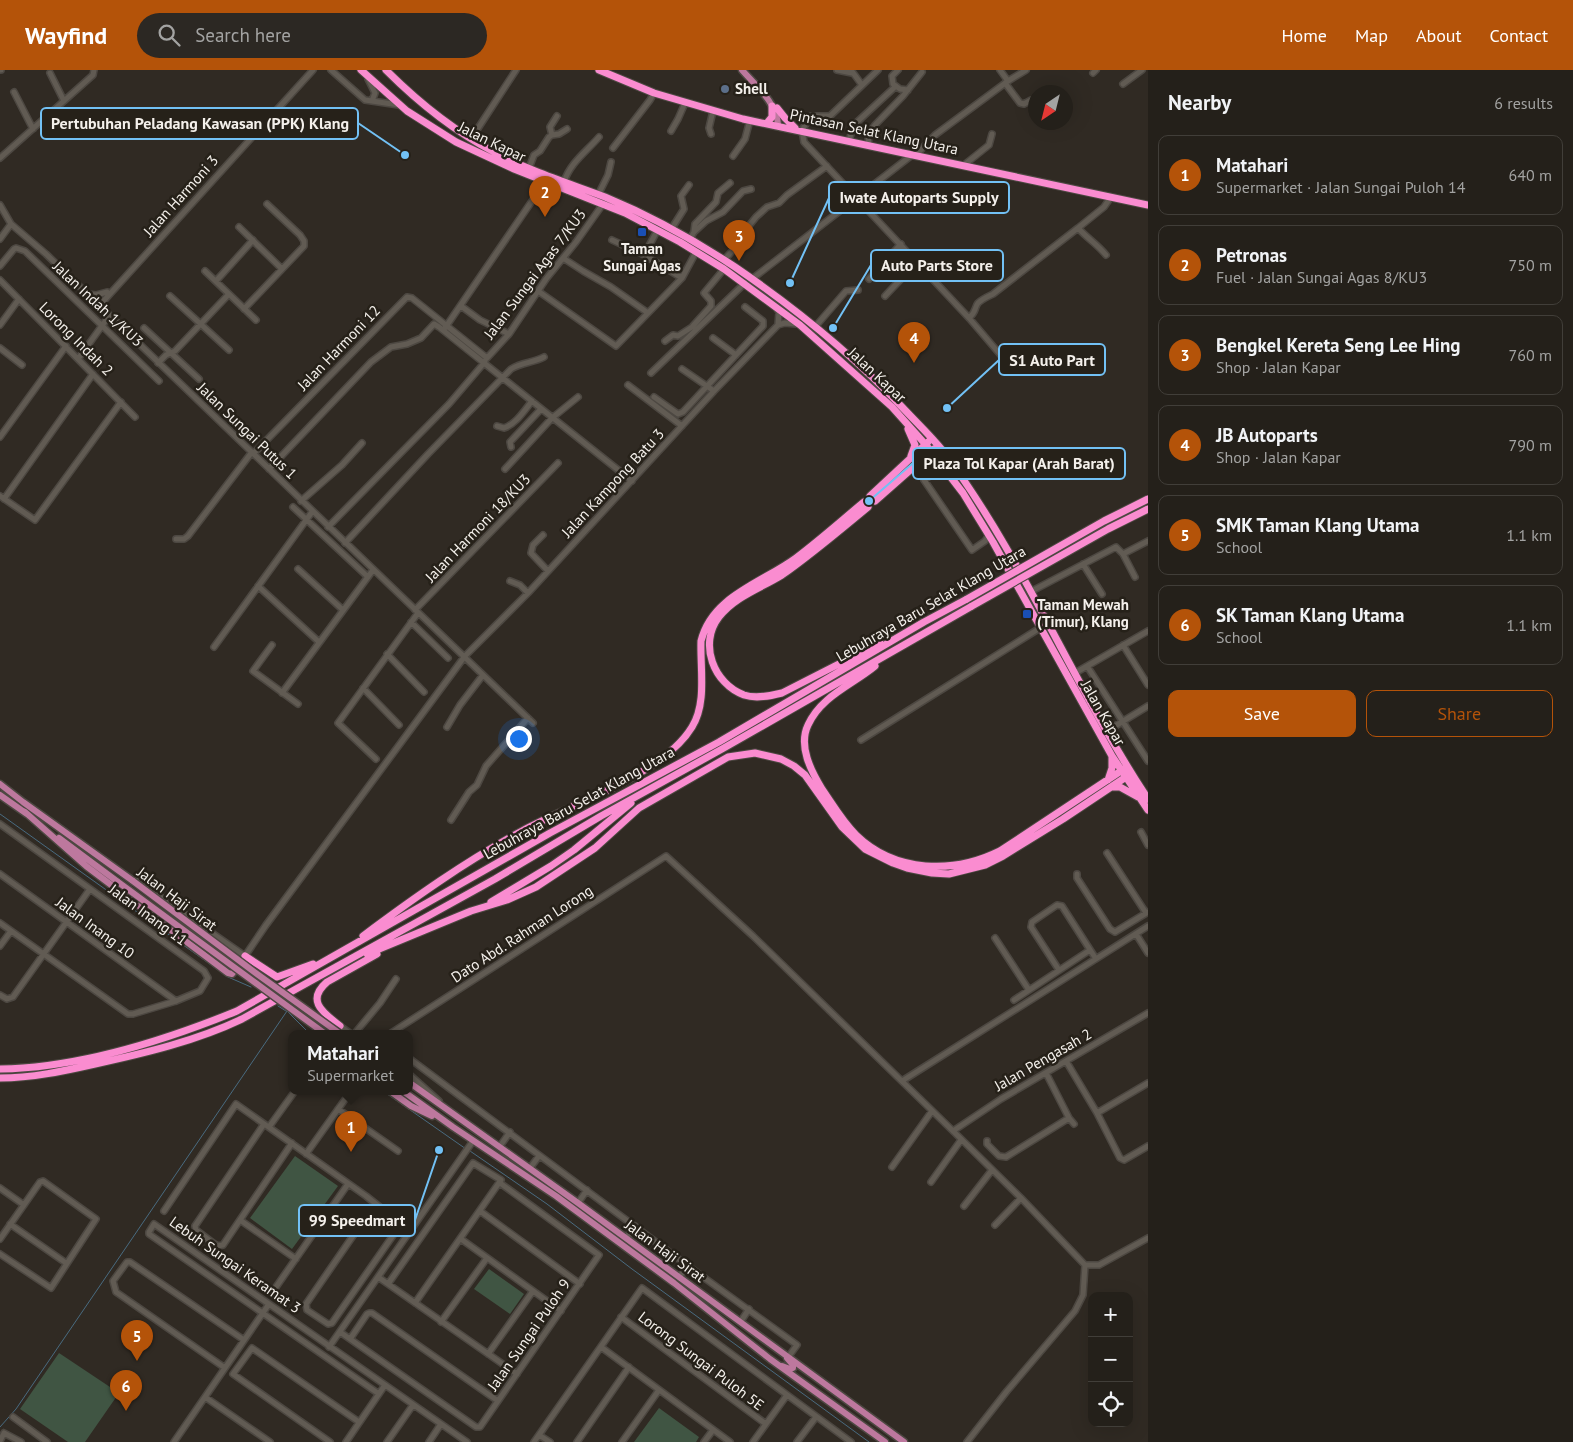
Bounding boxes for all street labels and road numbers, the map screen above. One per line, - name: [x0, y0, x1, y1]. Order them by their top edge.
- street label: Pintasan Selat Klang Utara: [788, 104, 960, 159]
- street label: Jalan Kapar: [454, 117, 529, 166]
- street label: Jalan Harmoni 3: [138, 151, 222, 241]
- street label: Jalan Sungai Agas 7/KU3: [479, 205, 590, 343]
- street label: Jalan Indah 1/KU3: [48, 256, 148, 350]
- street label: Lorong Indah 2: [35, 298, 117, 380]
- street label: Jalan Harmoni 12: [292, 301, 384, 395]
- street label: Jalan Kapar: [844, 342, 910, 406]
- street label: Jalan Sungai Putus 1: [193, 378, 301, 483]
- street label: Jalan Kampong Batu 3: [557, 424, 668, 542]
- street label: Jalan Harmoni 18/KU3: [420, 469, 534, 587]
- street label: Lebuhraya Baru Selat Klang Utara: [833, 541, 1029, 666]
- street label: Jalan Kapar: [1077, 676, 1130, 749]
- street label: Lebuhraya Baru Selat Klang Utara: [480, 742, 678, 863]
- street label: Jalan Haji Sirat: [133, 862, 221, 935]
- street label: Jalan Inang 11: [104, 879, 191, 949]
- street label: Dato Abd. Rahman Lorong: [447, 881, 596, 987]
- street label: Jalan Inang 10: [51, 892, 138, 962]
- street label: Jalan Pengasah 2: [990, 1024, 1095, 1096]
- street label: Lebuh Sungai Keramat 3: [166, 1212, 305, 1317]
- street label: Jalan Haji Sirat: [620, 1214, 709, 1286]
- street label: Jalan Sungai Puloh 9: [482, 1275, 574, 1395]
- street label: Lorong Sungai Puloh 5E: [635, 1307, 768, 1414]

